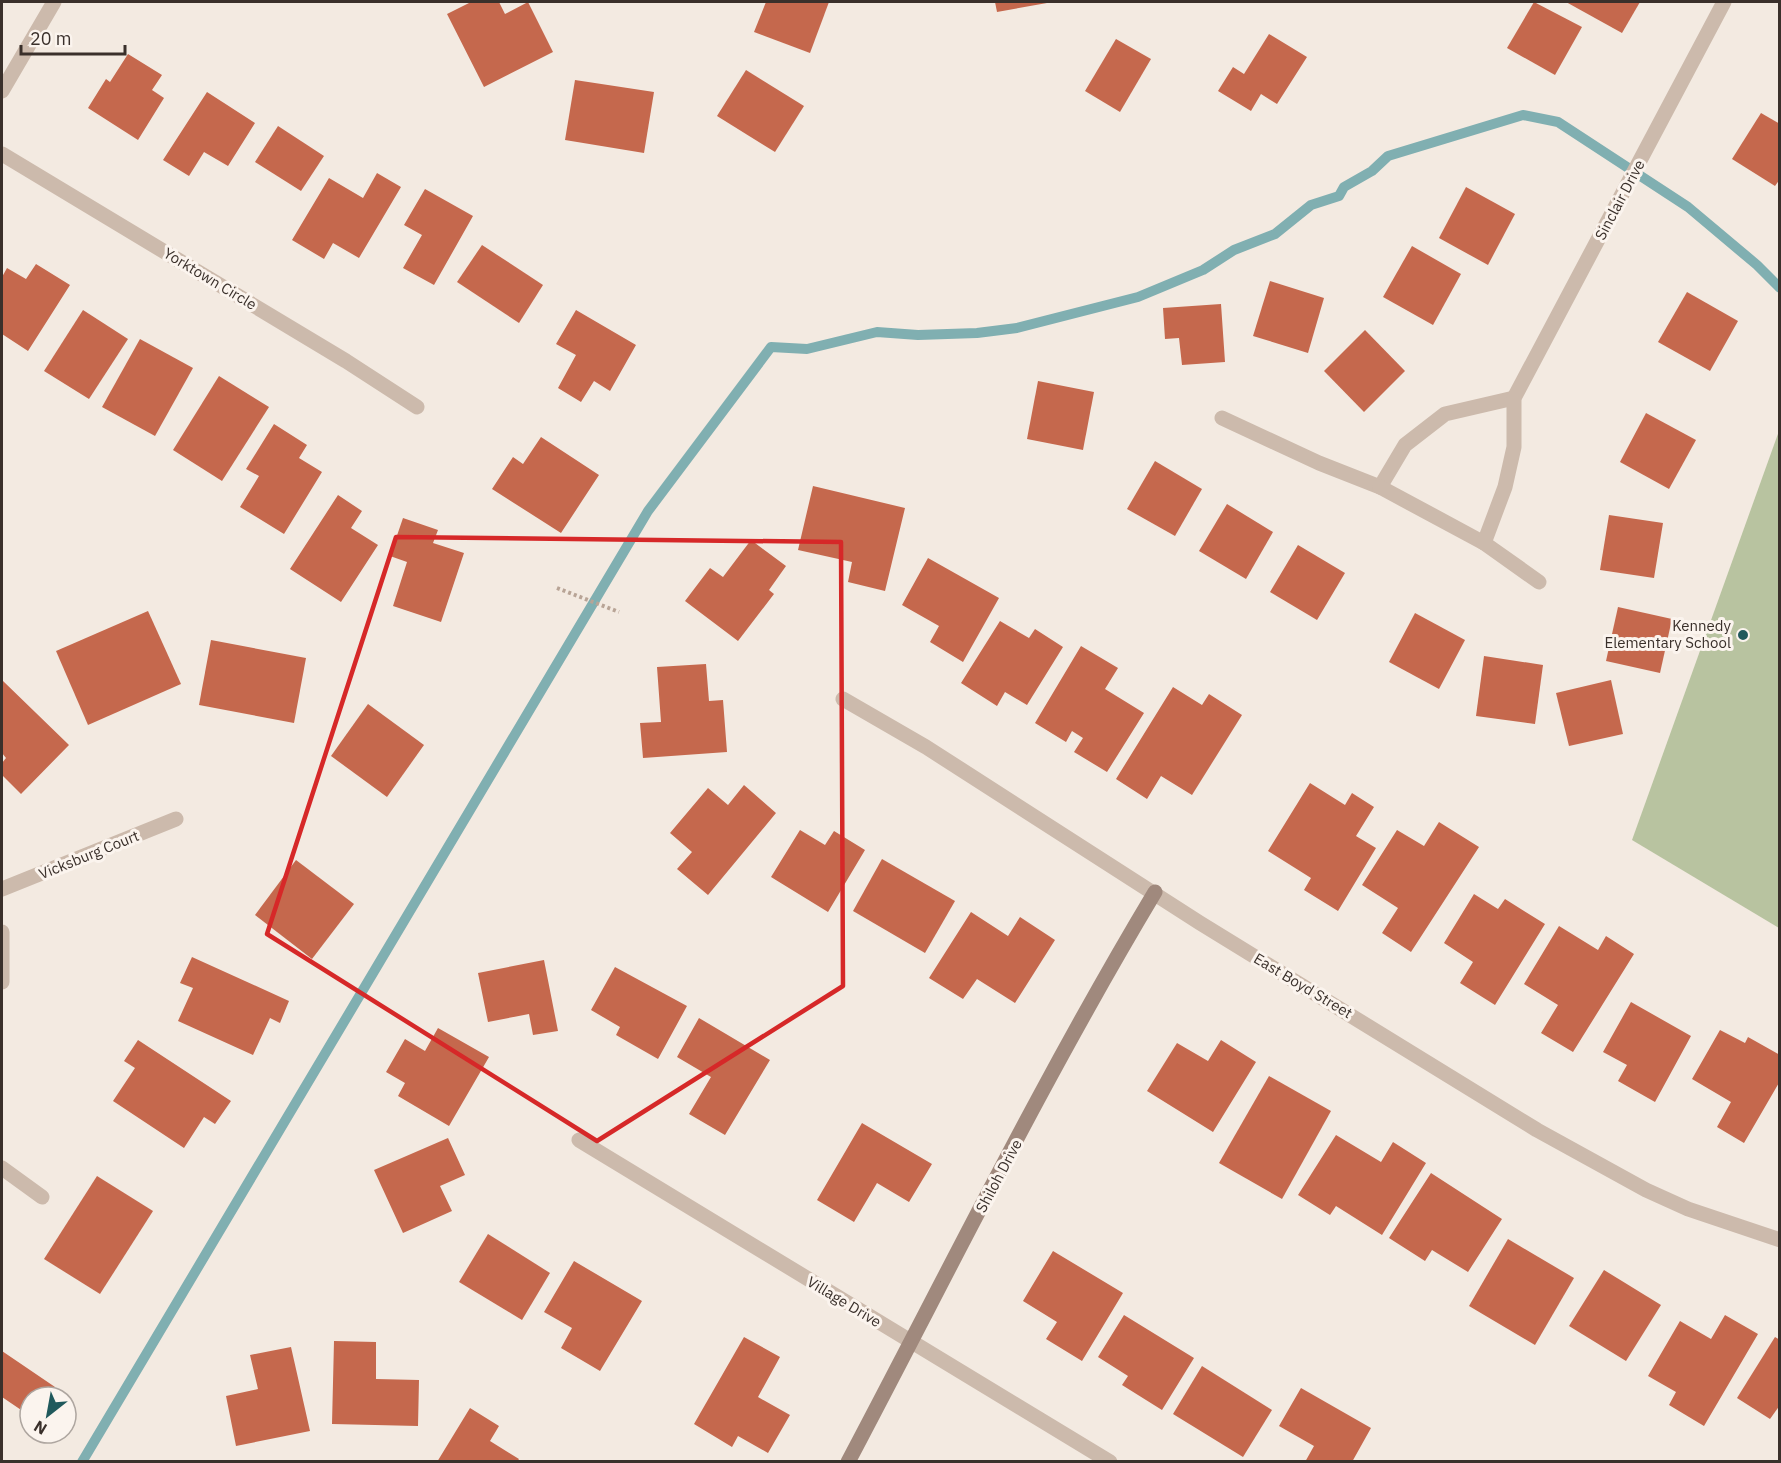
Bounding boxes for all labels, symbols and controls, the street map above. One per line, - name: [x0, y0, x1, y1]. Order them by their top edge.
- scale bar: [21, 18, 124, 56]
- text: 20 m: [30, 27, 72, 50]
- street label: Sinclair Drive: [1590, 156, 1649, 243]
- street label: Yorktown Circle: [160, 243, 260, 314]
- place label: Kennedy Elementary School: [1604, 616, 1732, 652]
- marker: Kennedy Elementary School: [1736, 628, 1750, 642]
- street label: Vicksburg Court: [36, 826, 142, 883]
- street label: East Boyd Street: [1250, 949, 1356, 1022]
- street label: Shiloh Drive: [971, 1136, 1026, 1216]
- street label: Village Drive: [804, 1272, 885, 1331]
- north arrow: [18, 1385, 78, 1445]
- text: N: [30, 1416, 50, 1439]

